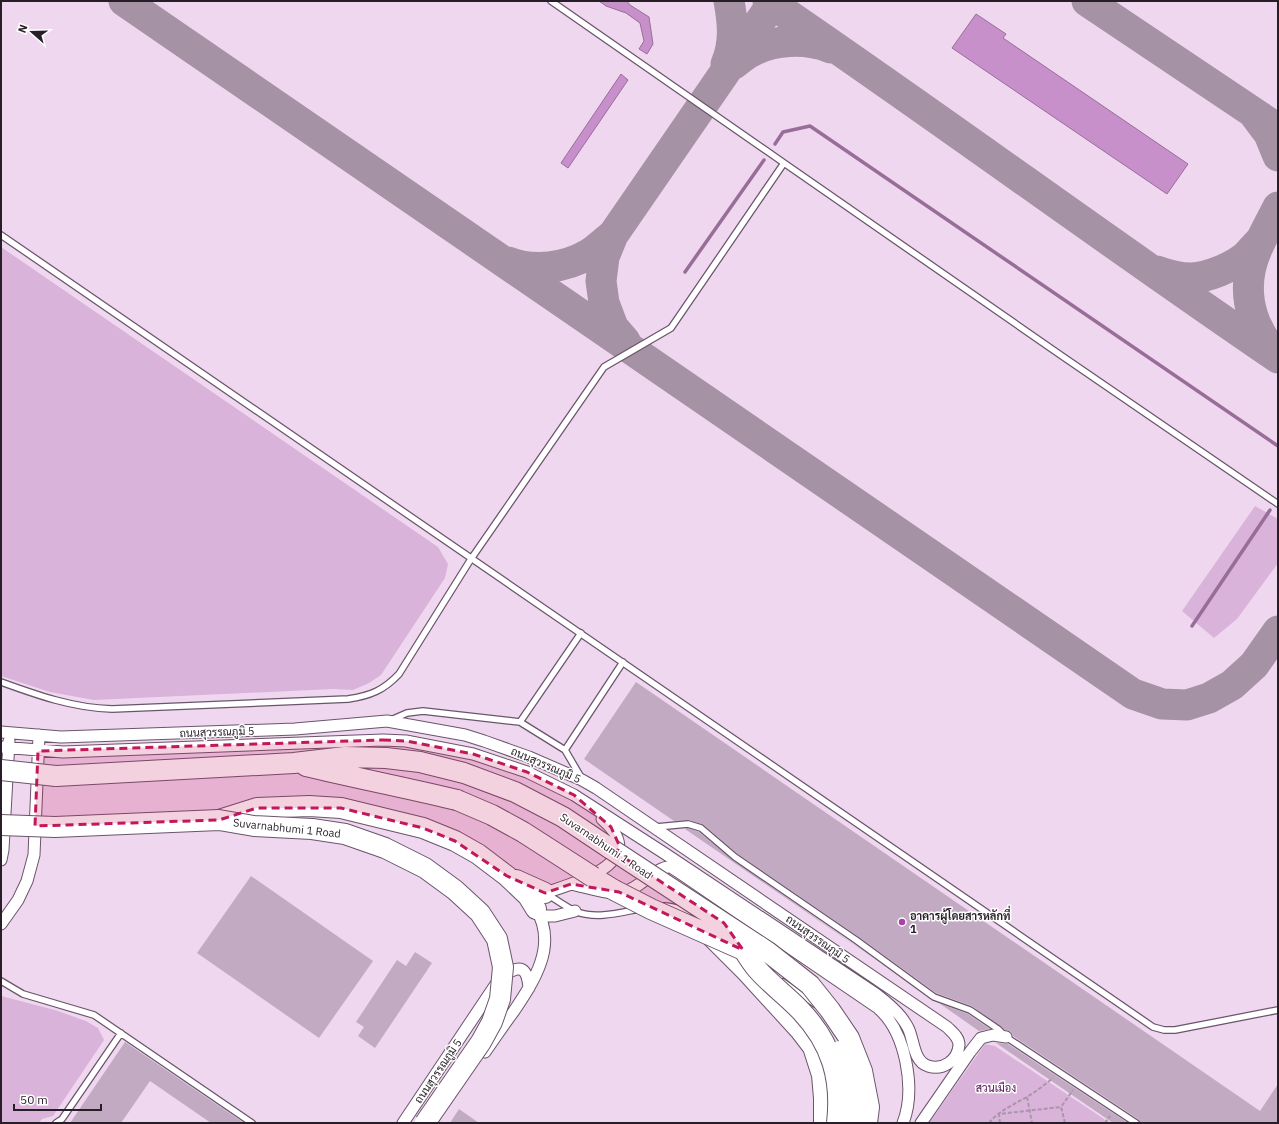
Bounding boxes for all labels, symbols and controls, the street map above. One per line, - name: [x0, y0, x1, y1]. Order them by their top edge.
- north arrow: [12, 12, 52, 52]
- text: N: [15, 22, 31, 35]
- street label: ถนนสุวรรณภูมิ 5: [179, 724, 255, 742]
- street label: ถนนสุวรรณภูมิ 5: [508, 744, 583, 788]
- street label: Suvarnabhumi 1 Road: [557, 810, 655, 882]
- street label: Suvarnabhumi 1 Road: [232, 815, 342, 841]
- place label: อาคารผู้โดยสารหลักที่ 1: [910, 905, 1011, 936]
- street label: ถนนสุวรรณภูมิ 5: [782, 912, 853, 968]
- marker: อาคารผู้โดยสารหลักที่ 1: [897, 917, 907, 927]
- street label: ถนนสุวรรณภูมิ 5: [411, 1036, 466, 1107]
- park label: สวนเมือง: [976, 1081, 1016, 1095]
- scale bar: [14, 1086, 101, 1112]
- text: 50 m: [20, 1092, 48, 1107]

